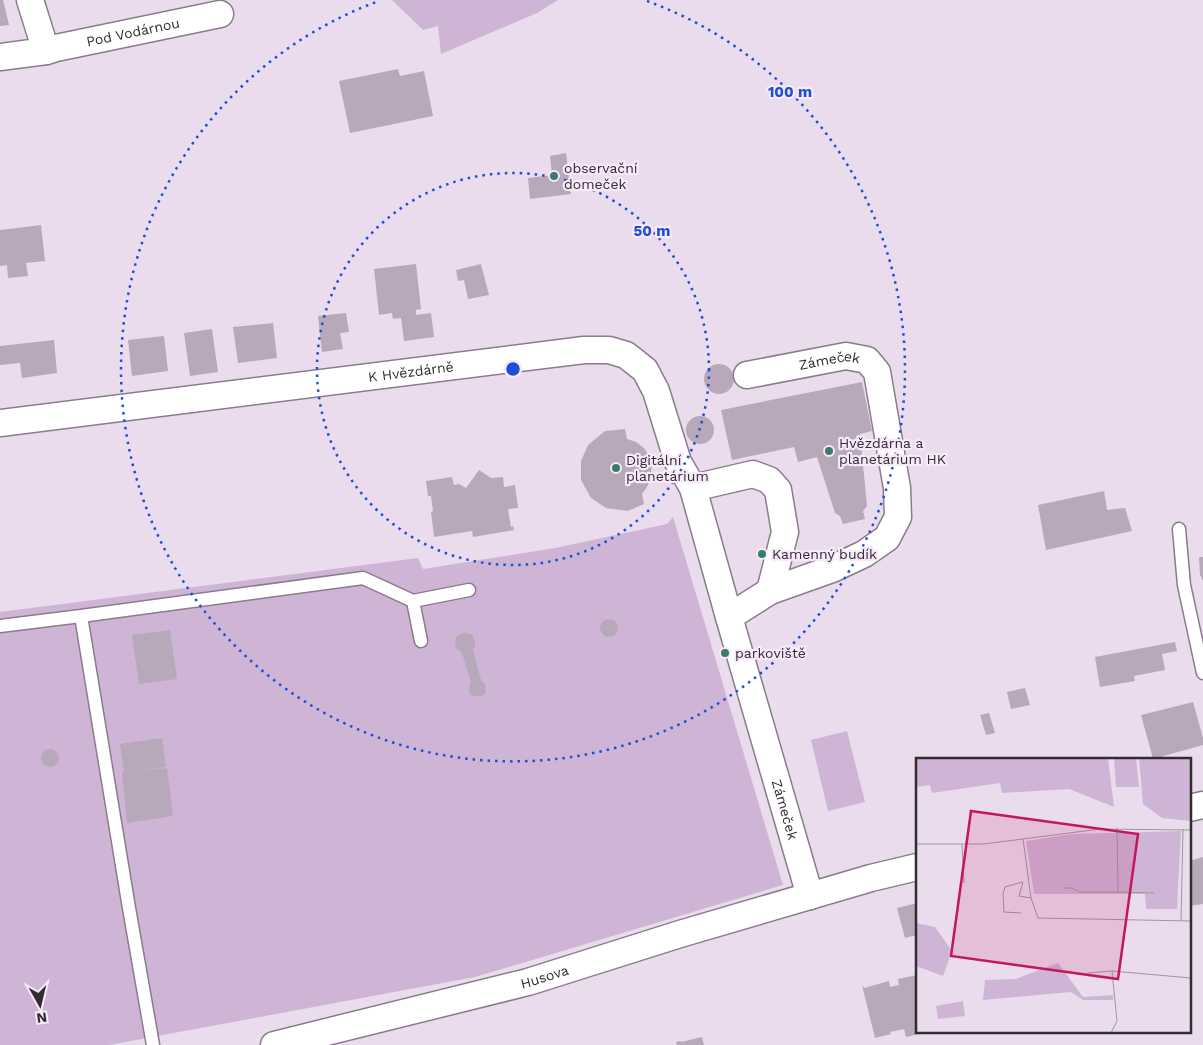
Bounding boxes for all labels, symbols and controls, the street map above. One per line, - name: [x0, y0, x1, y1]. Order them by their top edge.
- street label: Pod Vodárnou: [85, 15, 181, 50]
- text: 100 m: [768, 83, 812, 101]
- place label: observační domeček: [564, 160, 638, 192]
- marker: observační domeček: [548, 170, 560, 182]
- text: 50 m: [634, 222, 670, 240]
- street label: Zámeček: [798, 348, 862, 373]
- street label: K Hvězdárně: [367, 358, 454, 385]
- centre of rings: [504, 360, 522, 378]
- place label: Hvězdárna a planetárium HK: [839, 435, 946, 467]
- marker: Hvězdárna a planetárium HK: [823, 445, 835, 457]
- place label: Digitální planetárium: [626, 452, 709, 484]
- marker: Digitální planetárium: [610, 462, 622, 474]
- place label: Kamenný budík: [772, 546, 877, 562]
- marker: Kamenný budík: [756, 548, 768, 560]
- place label: parkoviště: [735, 645, 806, 661]
- marker: parkoviště: [719, 647, 731, 659]
- inset map: [916, 758, 1190, 1032]
- street label: Zámeček: [769, 778, 801, 842]
- street label: Husova: [519, 962, 571, 992]
- north arrow: [15, 980, 65, 1030]
- text: N: [36, 1009, 48, 1027]

